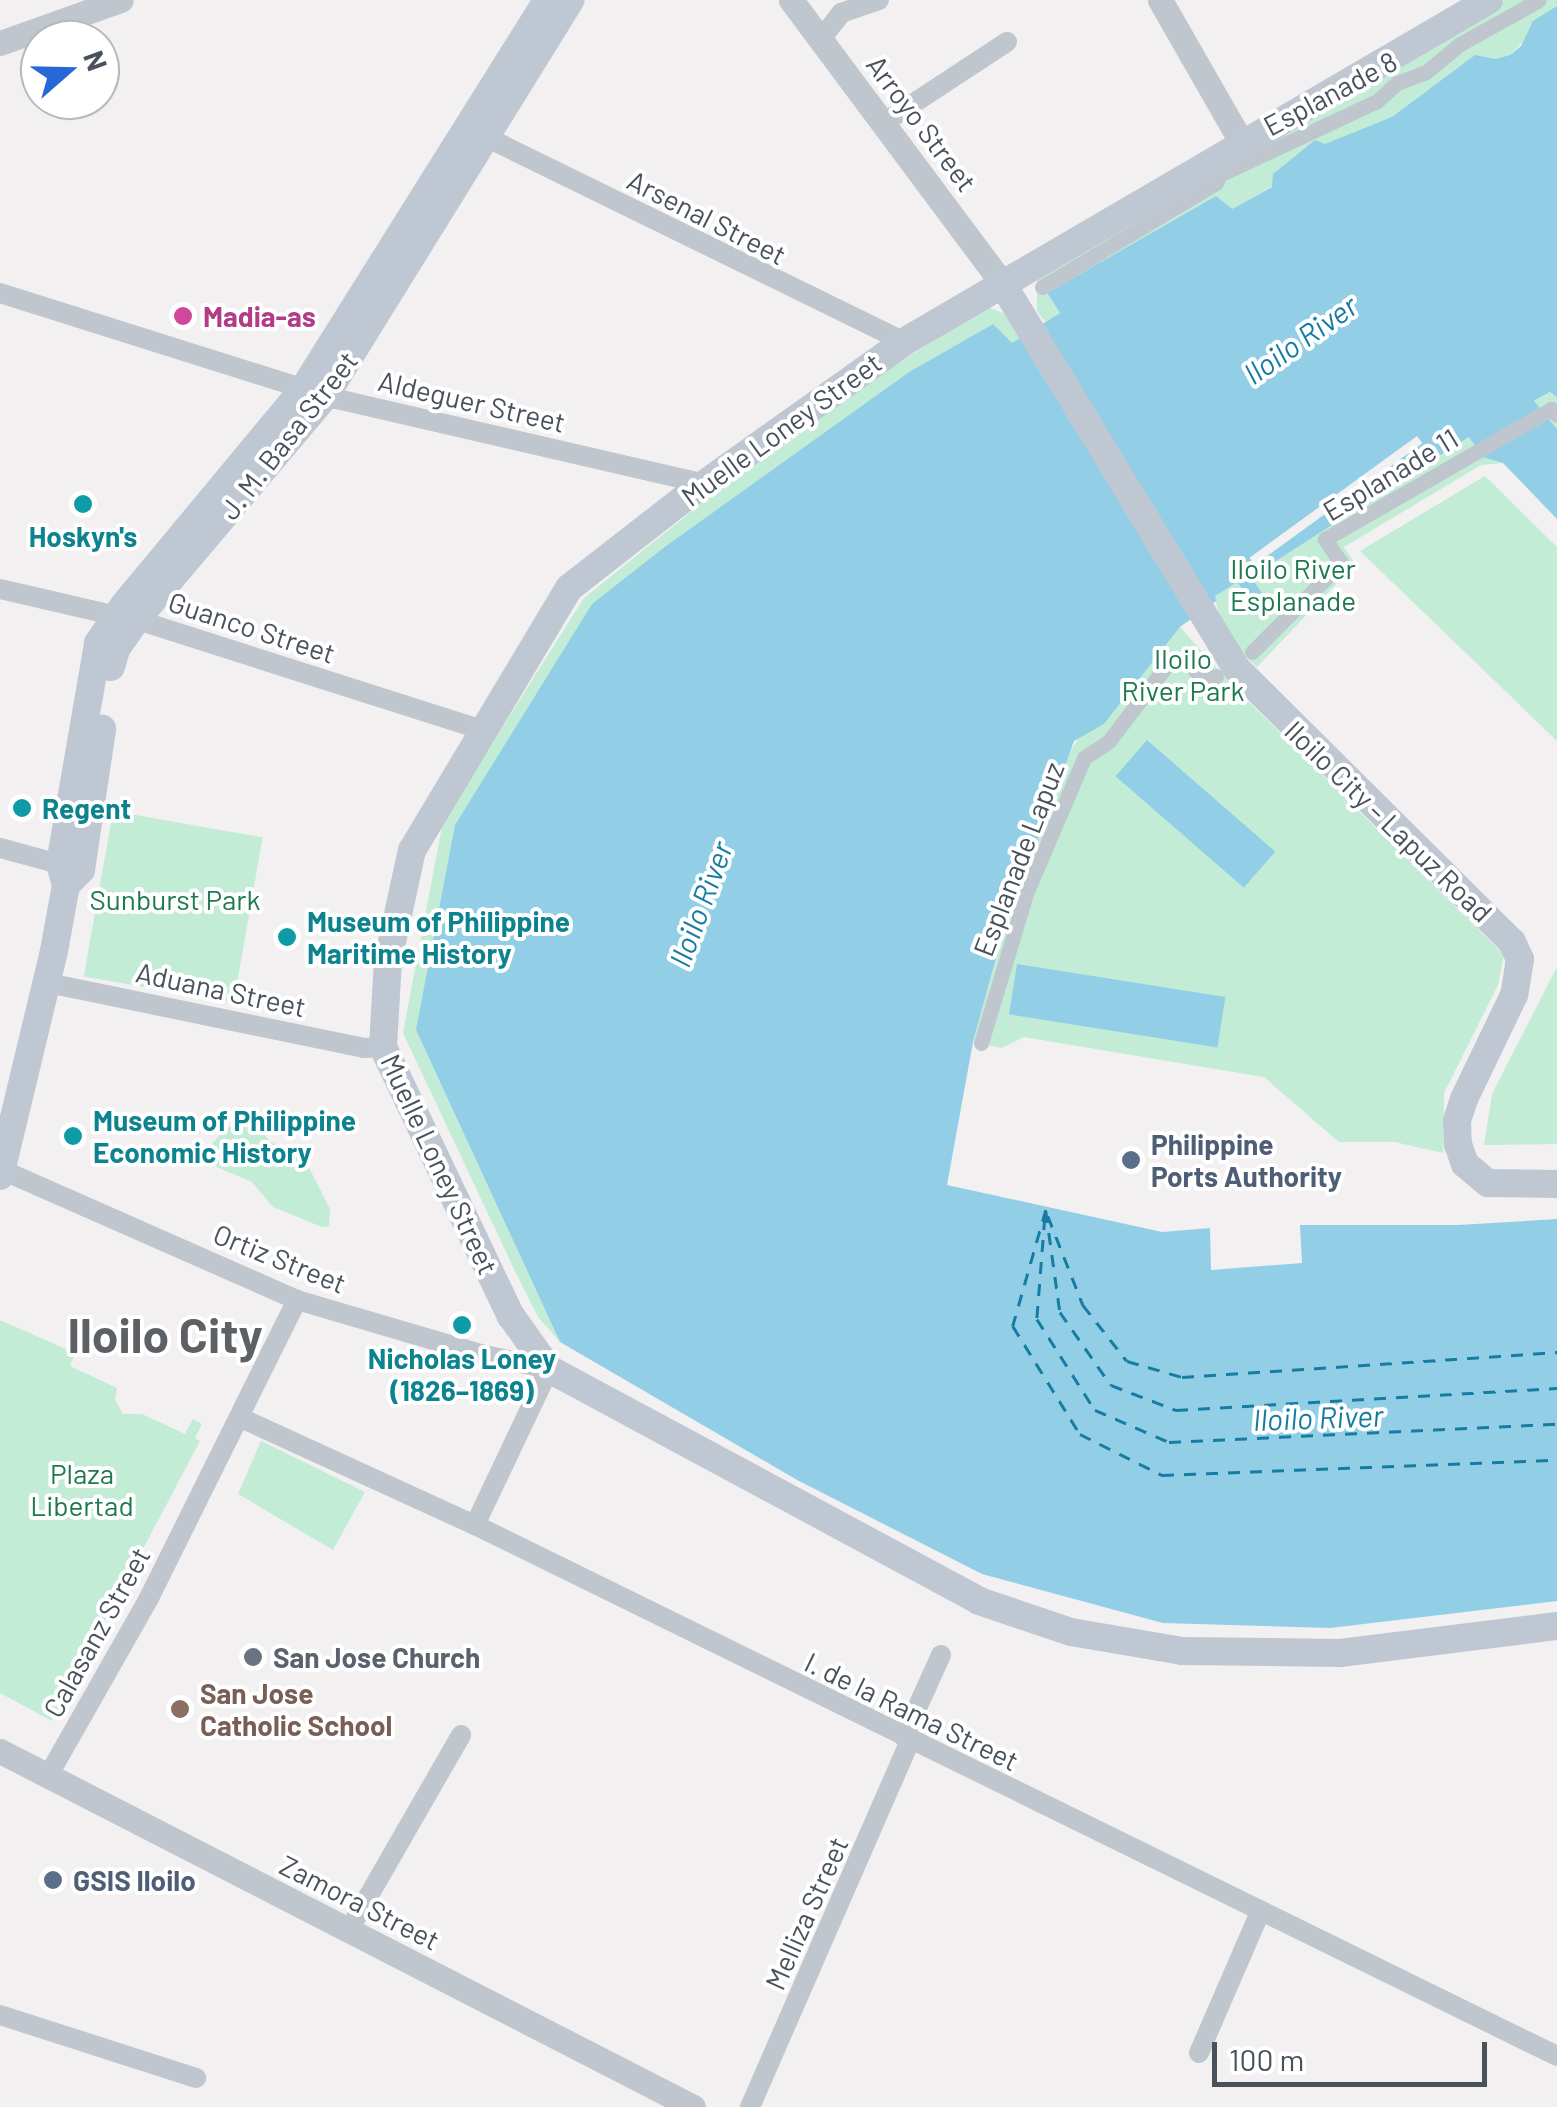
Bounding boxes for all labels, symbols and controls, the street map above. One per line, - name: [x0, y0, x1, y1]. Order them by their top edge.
- north arrow: [20, 20, 120, 120]
- street label: Esplanade 8: [1257, 44, 1403, 142]
- text: N: [77, 46, 115, 75]
- street label: Arroyo Street: [860, 48, 984, 198]
- street label: Arsenal Street: [622, 163, 792, 271]
- water label: Iloilo River: [1236, 287, 1364, 391]
- place label: Madia-as: [203, 299, 316, 333]
- marker: Madia-as: [172, 305, 194, 327]
- street label: J. M. Basa Street: [212, 344, 364, 526]
- street label: Muelle Loney Street: [674, 345, 888, 513]
- street label: Aldeguer Street: [375, 363, 569, 439]
- street label: Esplanade 11: [1316, 421, 1464, 527]
- marker: Hoskyn's: [72, 493, 94, 515]
- place label: Hoskyn's: [29, 519, 137, 553]
- park label: Iloilo River Esplanade: [1230, 551, 1356, 617]
- street label: Guanco Street: [164, 584, 340, 670]
- park label: Iloilo River Park: [1122, 641, 1244, 707]
- street label: Iloilo City – Lapuz Road: [1278, 713, 1500, 929]
- street label: Esplanade Lapuz: [966, 757, 1070, 961]
- place label: Regent: [42, 791, 131, 825]
- marker: Regent: [11, 797, 33, 819]
- water label: Iloilo River: [661, 836, 739, 972]
- park label: Sunburst Park: [89, 882, 261, 916]
- place label: Museum of Philippine Maritime History: [307, 904, 570, 970]
- marker: Museum of Philippine Maritime History: [276, 926, 298, 948]
- street label: Aduana Street: [133, 955, 309, 1023]
- street label: Muelle Loney Street: [374, 1049, 506, 1279]
- place label: Museum of Philippine Economic History: [93, 1103, 356, 1169]
- marker: Museum of Philippine Economic History: [62, 1125, 84, 1147]
- place label: Philippine Ports Authority: [1151, 1127, 1342, 1193]
- marker: Philippine Ports Authority: [1120, 1149, 1142, 1171]
- street label: Ortiz Street: [209, 1216, 351, 1300]
- district label: Iloilo City: [67, 1306, 263, 1364]
- marker: Nicholas Loney (1826–1869): [451, 1314, 473, 1336]
- place label: Nicholas Loney (1826–1869): [368, 1341, 556, 1407]
- water label: Iloilo River: [1252, 1397, 1384, 1437]
- park label: Plaza Libertad: [30, 1456, 134, 1522]
- street label: Calasanz Street: [35, 1541, 157, 1723]
- place label: San Jose Church: [273, 1640, 480, 1674]
- street label: I. de la Rama Street: [800, 1645, 1024, 1777]
- marker: San Jose Church: [242, 1646, 264, 1668]
- place label: San Jose Catholic School: [200, 1676, 392, 1742]
- marker: San Jose Catholic School: [169, 1698, 191, 1720]
- street label: Melliza Street: [757, 1831, 855, 1995]
- street label: Zamora Street: [275, 1847, 445, 1957]
- place label: GSIS Iloilo: [73, 1863, 196, 1897]
- marker: GSIS Iloilo: [42, 1869, 64, 1891]
- scale bar: [1217, 2022, 1492, 2084]
- text: 100 m: [1229, 2041, 1304, 2077]

